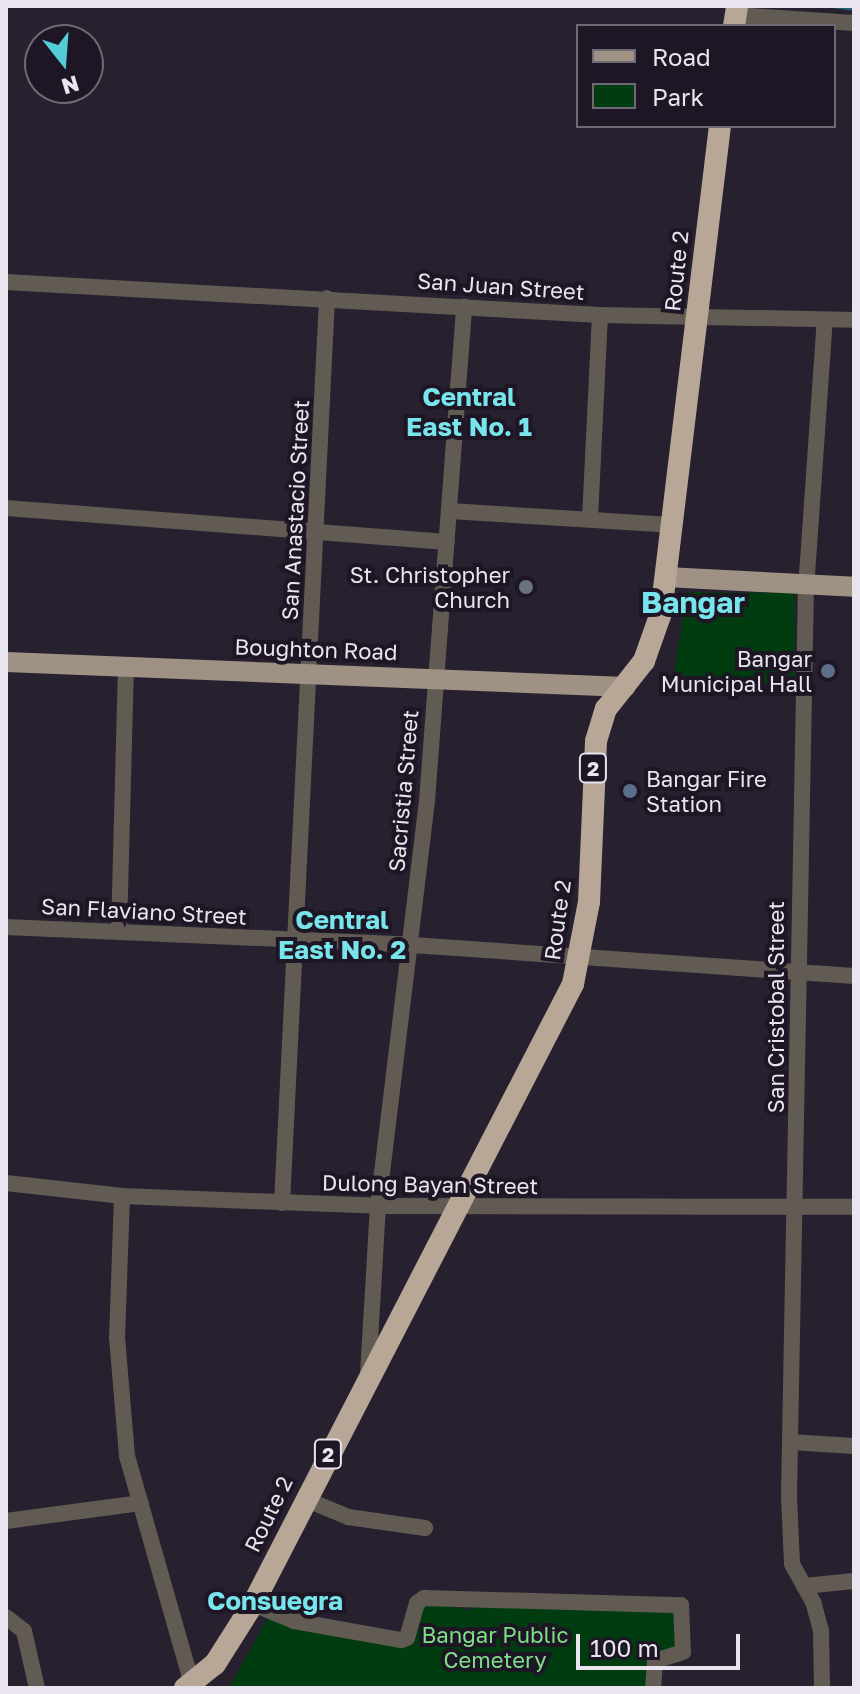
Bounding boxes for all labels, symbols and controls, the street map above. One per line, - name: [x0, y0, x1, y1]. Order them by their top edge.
- north arrow: [24, 24, 104, 104]
- legend: [576, 24, 836, 128]
- text: Road: [652, 42, 711, 71]
- text: N: [59, 70, 83, 101]
- text: Park: [652, 82, 704, 111]
- street label: Route 2: [659, 229, 693, 313]
- street label: San Juan Street: [416, 267, 586, 305]
- district label: Central East No. 1: [406, 381, 532, 442]
- street label: San Anastacio Street: [276, 399, 314, 621]
- place label: St. Christopher Church: [350, 561, 510, 612]
- marker: St. Christopher Church: [517, 578, 535, 596]
- district label: Bangar: [641, 584, 745, 620]
- street label: Boughton Road: [234, 633, 398, 665]
- place label: Bangar Municipal Hall: [661, 645, 812, 696]
- marker: Bangar Municipal Hall: [819, 662, 837, 680]
- street label: Sacristia Street: [383, 709, 423, 873]
- road number: 2: [577, 752, 609, 784]
- place label: Bangar Fire Station: [646, 765, 767, 816]
- marker: Bangar Fire Station: [621, 782, 639, 800]
- street label: Route 2: [538, 878, 576, 962]
- street label: San Flaviano Street: [41, 892, 247, 930]
- street label: San Cristobal Street: [763, 901, 789, 1113]
- district label: Central East No. 2: [278, 904, 406, 966]
- street label: Dulong Bayan Street: [322, 1169, 538, 1199]
- road number: 2: [312, 1438, 344, 1470]
- street label: Route 2: [238, 1472, 298, 1556]
- district label: Consuegra: [207, 1585, 343, 1617]
- scale bar: [580, 1618, 744, 1668]
- park label: Bangar Public Cemetery: [422, 1621, 568, 1672]
- text: 100 m: [590, 1633, 659, 1662]

